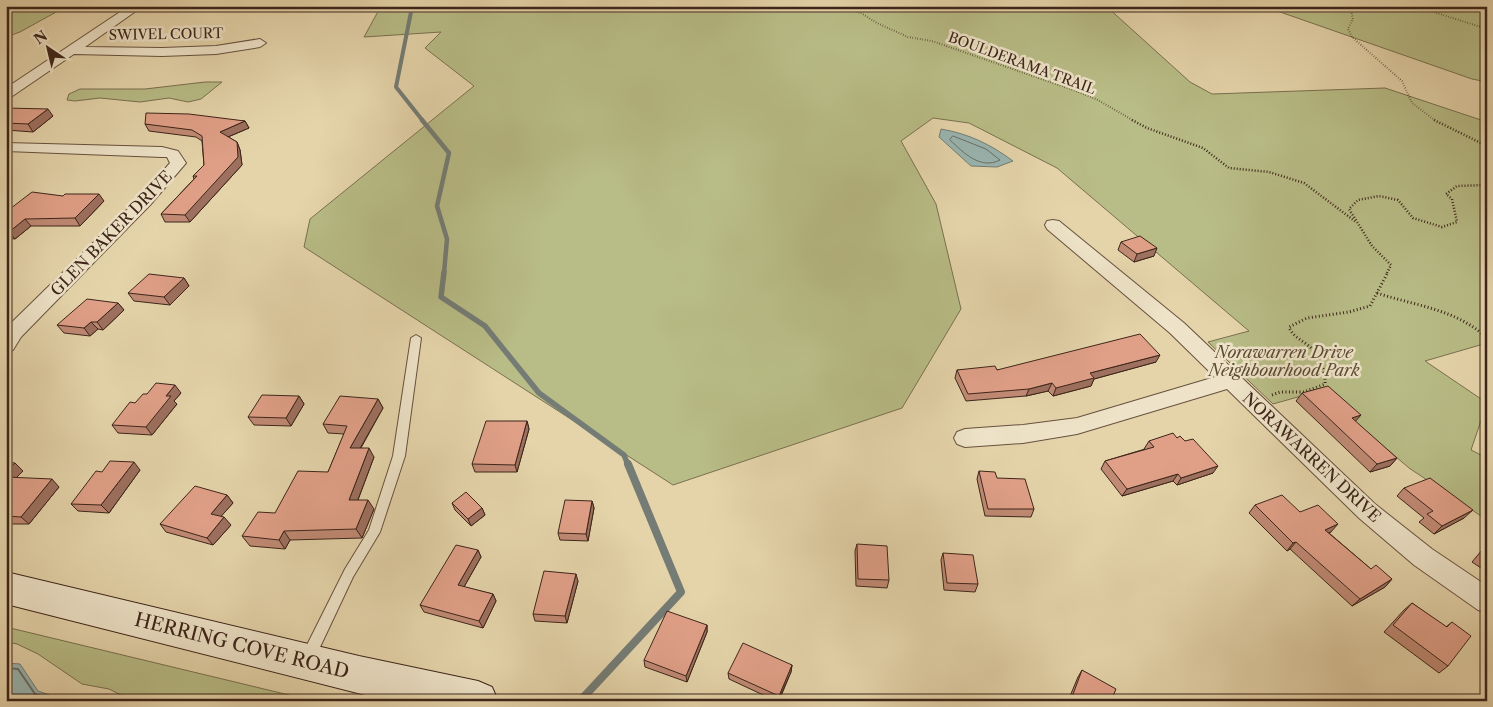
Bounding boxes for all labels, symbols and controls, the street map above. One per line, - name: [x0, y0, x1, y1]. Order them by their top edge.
- north arrow: [22, 22, 72, 72]
- street label: SWIVEL COURT: [108, 24, 224, 44]
- text: N: [30, 26, 51, 48]
- street label: BOULDERAMA TRAIL: [946, 28, 1098, 98]
- street label: GLEN BAKER DRIVE: [46, 166, 176, 300]
- park label: Norawarren Drive Neighbourhood Park: [1207, 342, 1360, 380]
- street label: NORAWARREN DRIVE: [1239, 388, 1385, 526]
- street label: HERRING COVE ROAD: [132, 608, 352, 683]

